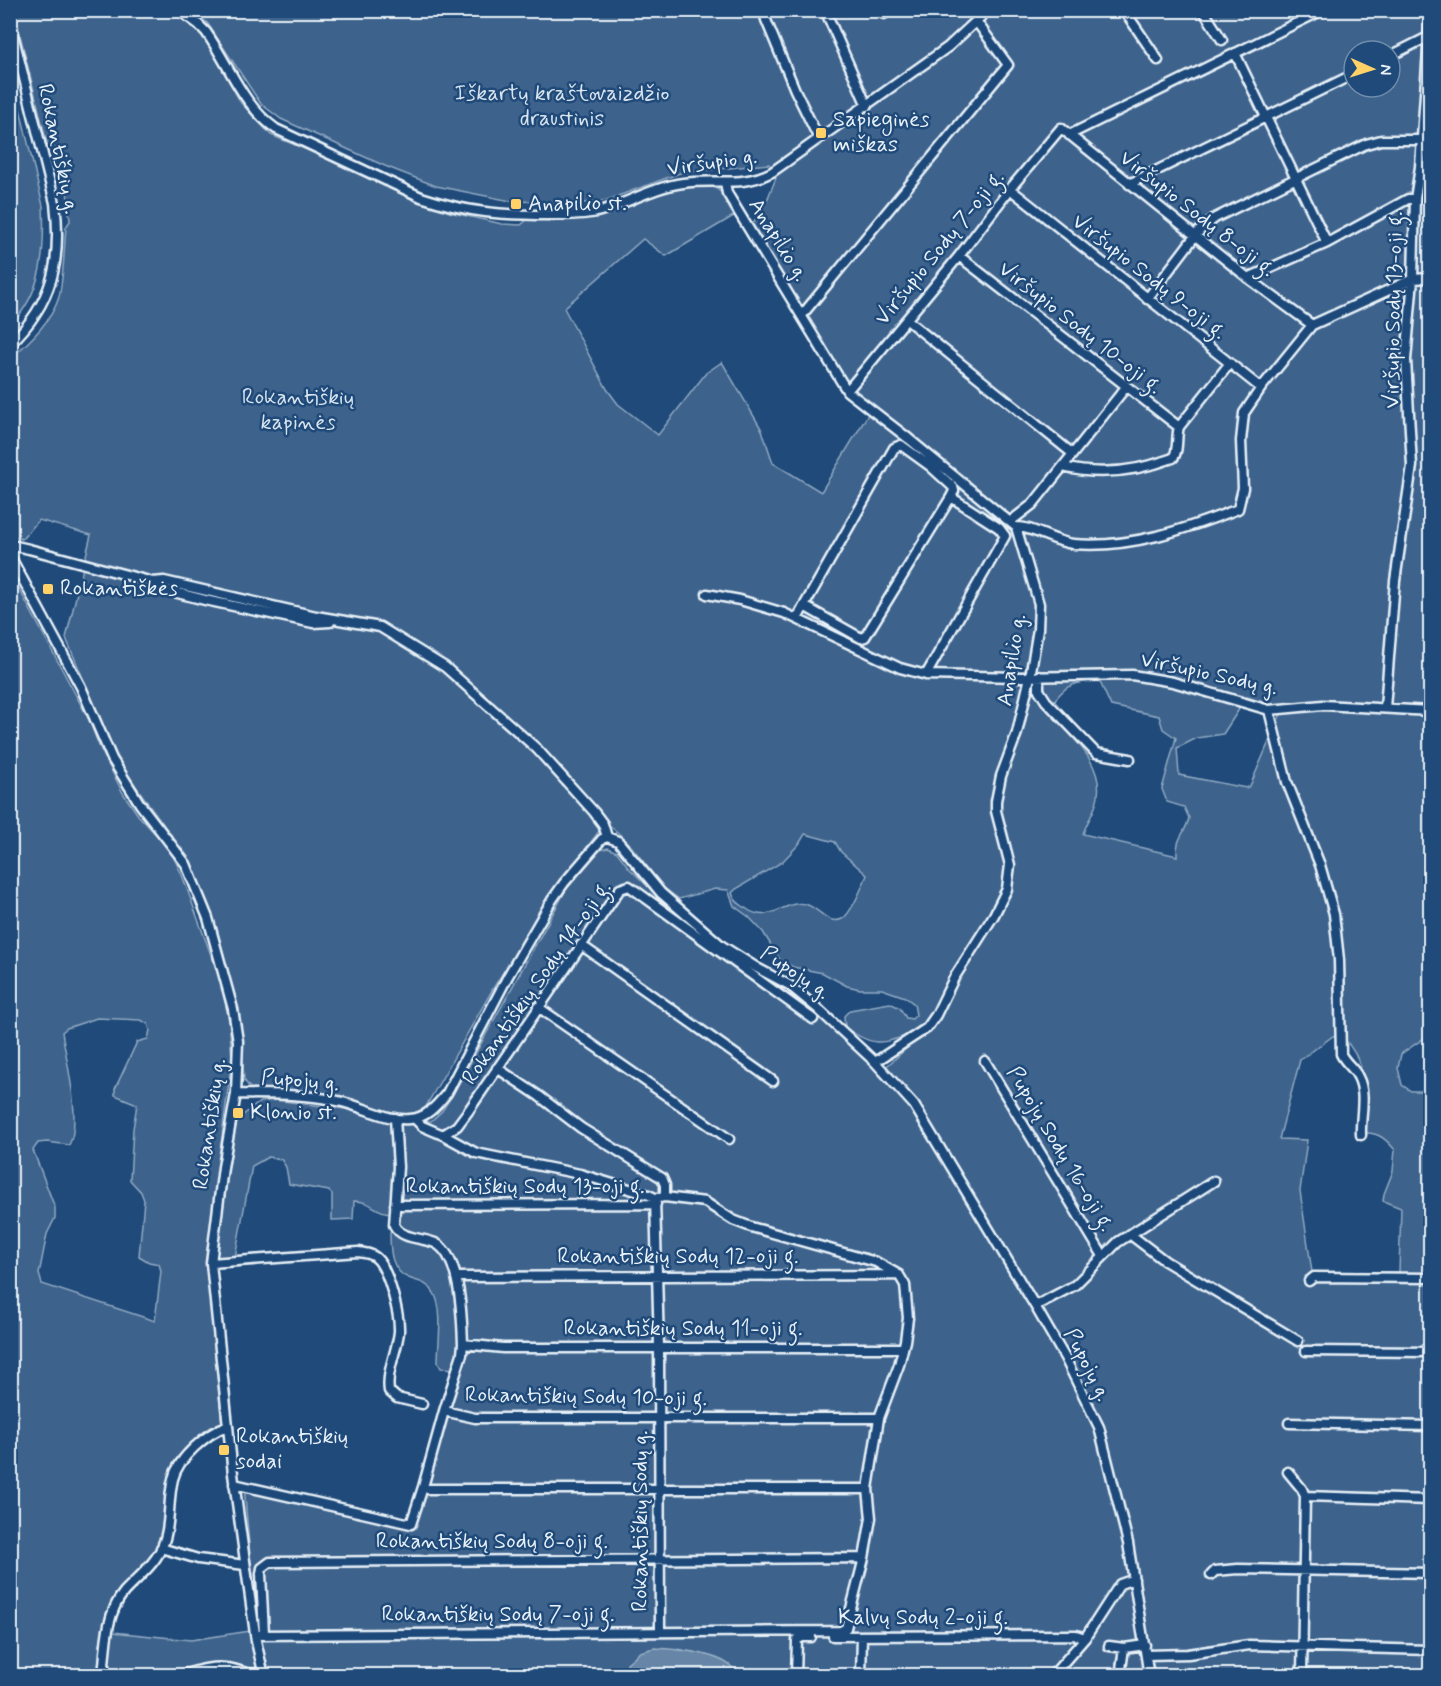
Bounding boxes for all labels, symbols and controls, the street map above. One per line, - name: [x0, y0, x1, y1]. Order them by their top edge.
- north arrow: [1342, 39, 1402, 99]
- text: N: [1375, 64, 1396, 76]
- park label: Iškartų kraštovaizdžio draustinis: [455, 80, 669, 133]
- street label: Rokantiškių g.: [30, 81, 85, 217]
- place label: Sapieginės miškas: [833, 106, 930, 159]
- marker: Sapieginės miškas: [814, 126, 828, 140]
- street label: Viršupio g.: [665, 143, 759, 184]
- street label: Viršupio Sodų 8-oji g.: [1111, 144, 1281, 286]
- street label: Viršupio Sodų 7-oji g.: [869, 165, 1014, 333]
- place label: Anapilio st.: [528, 190, 627, 218]
- street label: Anapilio g.: [741, 193, 815, 287]
- marker: Anapilio st.: [509, 197, 523, 211]
- street label: Viršupio Sodų 9-oji g.: [1064, 208, 1232, 349]
- street label: Viršupio Sodų 13-oji g.: [1378, 211, 1413, 409]
- street label: Viršupio Sodų 10-oji g.: [990, 255, 1168, 403]
- park label: Rokantiškių kapinės: [242, 384, 355, 437]
- place label: Rokantiškės: [60, 575, 178, 603]
- marker: Rokantiškės: [41, 582, 55, 596]
- street label: Anapilio g.: [991, 612, 1034, 708]
- street label: Viršupio Sodų g.: [1138, 646, 1280, 703]
- street label: Rokantiškių Sodų 14-oji g.: [456, 875, 621, 1092]
- street label: Pupojų g.: [754, 939, 835, 1007]
- street label: Rokantiškių g.: [187, 1057, 234, 1192]
- street label: Pupojų Sodų 16-oji g.: [997, 1061, 1120, 1238]
- street label: Pupojų g.: [260, 1064, 340, 1099]
- place label: Klonio st.: [250, 1099, 337, 1127]
- marker: Klonio st.: [231, 1106, 245, 1120]
- street label: Rokantiškių Sodų 13-oji g.: [405, 1173, 645, 1204]
- street label: Rokantiškių Sodų 12-oji g.: [557, 1243, 799, 1274]
- street label: Rokantiškių Sodų 11-oji g.: [563, 1315, 803, 1346]
- street label: Pupojų g.: [1056, 1324, 1117, 1407]
- street label: Rokantiškių Sodų 10-oji g.: [465, 1381, 707, 1416]
- place label: Rokantiškių sodai: [236, 1423, 349, 1476]
- street label: Rokantiškių Sodų g.: [627, 1430, 656, 1612]
- marker: Rokantiškių sodai: [217, 1443, 231, 1457]
- street label: Rokantiškių Sodų 8-oji g.: [376, 1528, 608, 1559]
- street label: Rokantiškių Sodų 7-oji g.: [381, 1601, 615, 1632]
- street label: Kalvų Sodų 2-oji g.: [838, 1604, 1008, 1635]

